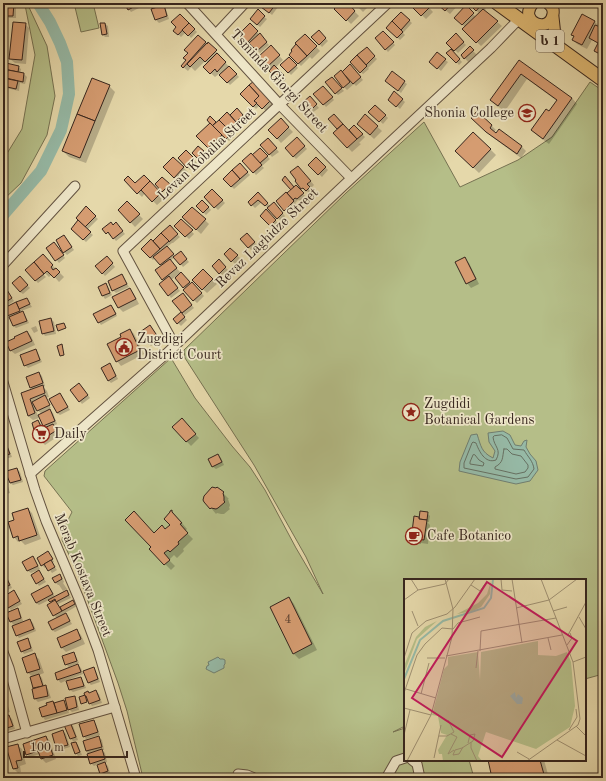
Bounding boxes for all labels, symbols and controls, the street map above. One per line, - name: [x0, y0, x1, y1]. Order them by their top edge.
- street label: Tsminda Giorgi Street: [228, 27, 330, 135]
- road number: ს 1: [536, 30, 564, 52]
- school or university icon: Shonia College: [517, 103, 537, 123]
- street label: Levan Kobalia Street: [155, 105, 259, 203]
- place label: Shonia College: [424, 106, 514, 120]
- street label: Revaz Laghidze Street: [213, 185, 321, 290]
- place label: Zugdigi District Court: [137, 332, 222, 362]
- public building icon: Zugdigi District Court: [114, 337, 134, 357]
- place label: Zugdidi Botanical Gardens: [424, 397, 535, 427]
- place icon: Zugdidi Botanical Gardens: [401, 402, 421, 422]
- supermarket icon: Daily: [31, 424, 51, 444]
- place label: Daily: [54, 427, 87, 441]
- street label: Merab Kostava Street: [52, 511, 114, 639]
- cafe icon: Cafe Botanico: [404, 526, 424, 546]
- place label: Cafe Botanico: [427, 529, 511, 543]
- inset map: [404, 579, 586, 761]
- house number: 4: [285, 614, 292, 626]
- scale bar: [24, 733, 127, 759]
- text: 100 m: [30, 742, 64, 754]

